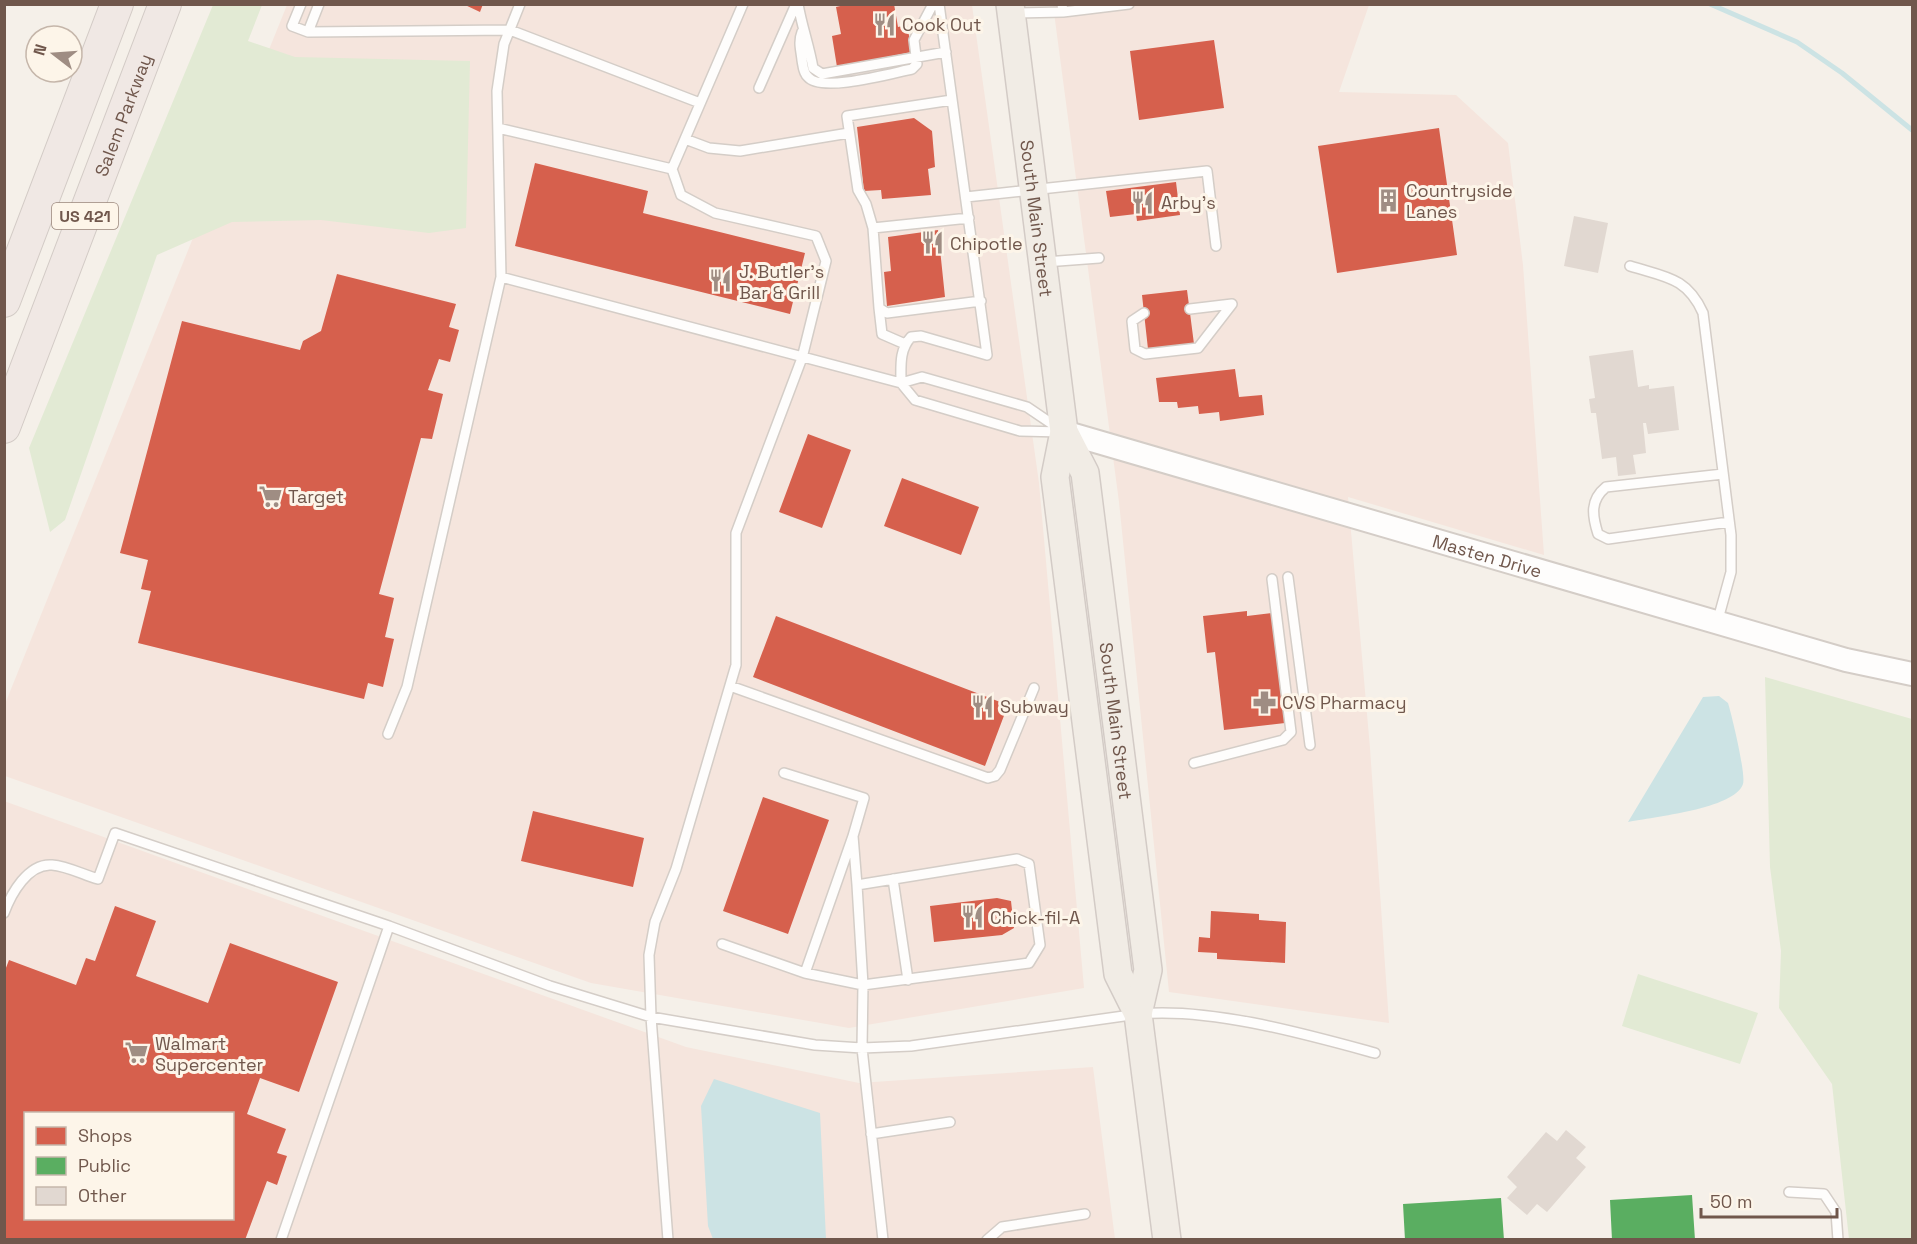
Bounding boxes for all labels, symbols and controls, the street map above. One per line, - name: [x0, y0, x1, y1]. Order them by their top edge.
- restaurant icon: Cook Out: [871, 11, 897, 37]
- place label: Cook Out: [902, 13, 981, 36]
- north arrow: [24, 24, 84, 84]
- text: N: [29, 42, 52, 58]
- street label: Salem Parkway: [89, 50, 157, 179]
- street label: South Main Street: [1016, 138, 1058, 298]
- place label: Countryside Lanes: [1406, 179, 1513, 223]
- building icon: Countryside Lanes: [1375, 187, 1401, 213]
- restaurant icon: Arby's: [1130, 189, 1156, 215]
- place label: Arby's: [1161, 191, 1216, 214]
- road number: US 421: [52, 203, 118, 229]
- restaurant icon: Chipotle: [919, 230, 945, 256]
- place label: Chipotle: [950, 232, 1023, 255]
- place label: J. Butler's Bar & Grill: [739, 260, 824, 304]
- restaurant icon: J. Butler's Bar & Grill: [708, 268, 734, 294]
- supermarket icon: Target: [257, 483, 283, 509]
- place label: Target: [288, 485, 344, 508]
- street label: Masten Drive: [1430, 529, 1545, 582]
- street label: South Main Street: [1095, 641, 1138, 801]
- pharmacy icon: CVS Pharmacy: [1251, 689, 1277, 715]
- place label: CVS Pharmacy: [1282, 691, 1406, 714]
- restaurant icon: Subway: [969, 693, 995, 719]
- place label: Subway: [1000, 695, 1069, 718]
- restaurant icon: Chick-fil-A: [959, 904, 985, 930]
- place label: Chick-fil-A: [990, 906, 1080, 929]
- place label: Walmart Supercenter: [155, 1032, 264, 1076]
- supermarket icon: Walmart Supercenter: [124, 1040, 150, 1066]
- legend: [24, 1112, 234, 1220]
- text: Shops: [78, 1124, 132, 1147]
- text: Public: [78, 1154, 131, 1177]
- scale bar: [1701, 1181, 1838, 1219]
- text: Other: [78, 1184, 127, 1207]
- text: 50 m: [1710, 1190, 1752, 1213]

